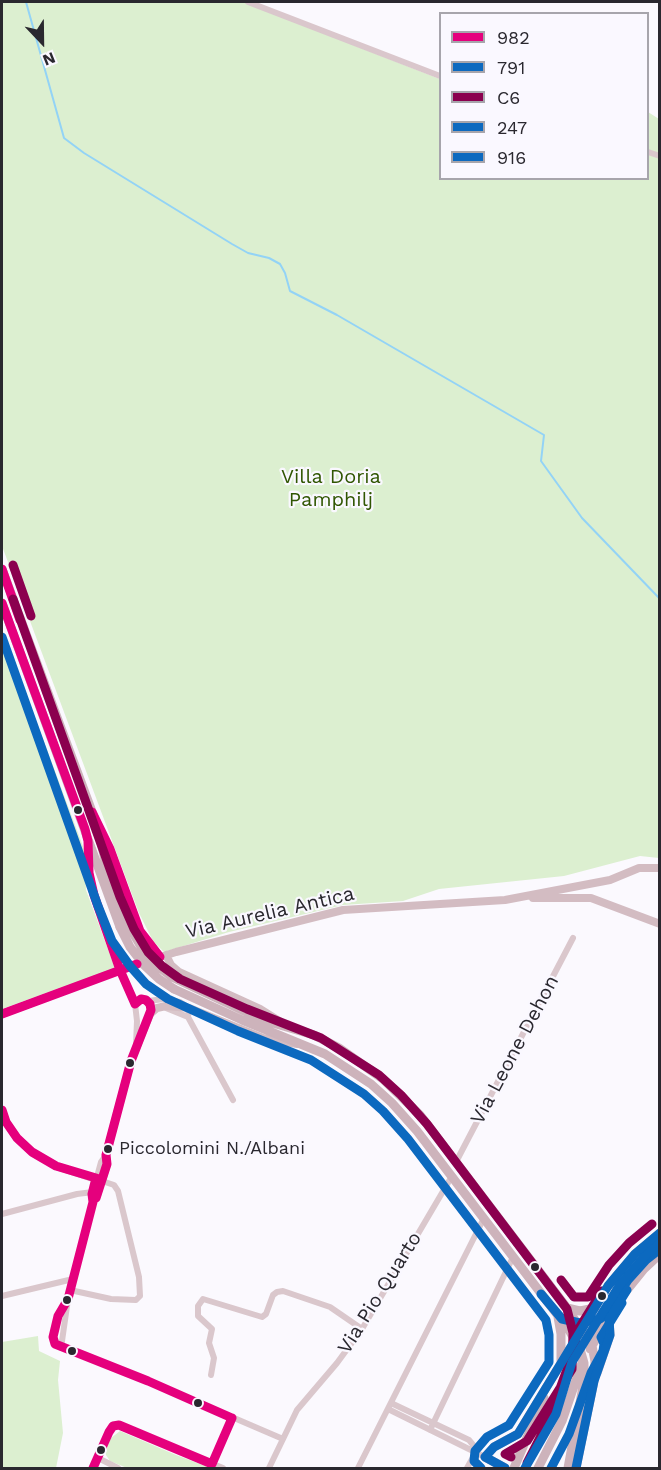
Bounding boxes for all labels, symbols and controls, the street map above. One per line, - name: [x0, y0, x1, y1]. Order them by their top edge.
- north arrow: [12, 12, 72, 72]
- legend: [439, 12, 649, 180]
- text: 982: [497, 27, 530, 48]
- text: N: [40, 48, 58, 70]
- text: 791: [497, 57, 525, 78]
- text: C6: [497, 87, 520, 108]
- text: 247: [497, 117, 527, 138]
- text: 916: [497, 147, 526, 168]
- park label: Villa Doria Pamphilj: [281, 465, 381, 512]
- unlabelled marker: [72, 804, 84, 816]
- street label: Via Aurelia Antica: [183, 882, 357, 944]
- street label: Via Leone Dehon: [466, 971, 564, 1129]
- unlabelled marker: [124, 1057, 136, 1069]
- place label: Piccolomini N./Albani: [119, 1138, 305, 1160]
- marker: Piccolomini N./Albani: [102, 1143, 114, 1155]
- street label: Via Pio Quarto: [333, 1228, 427, 1358]
- unlabelled marker: [529, 1261, 541, 1273]
- unlabelled marker: [596, 1290, 608, 1302]
- unlabelled marker: [61, 1294, 73, 1306]
- unlabelled marker: [66, 1345, 78, 1357]
- unlabelled marker: [192, 1397, 204, 1409]
- unlabelled marker: [95, 1444, 107, 1456]

